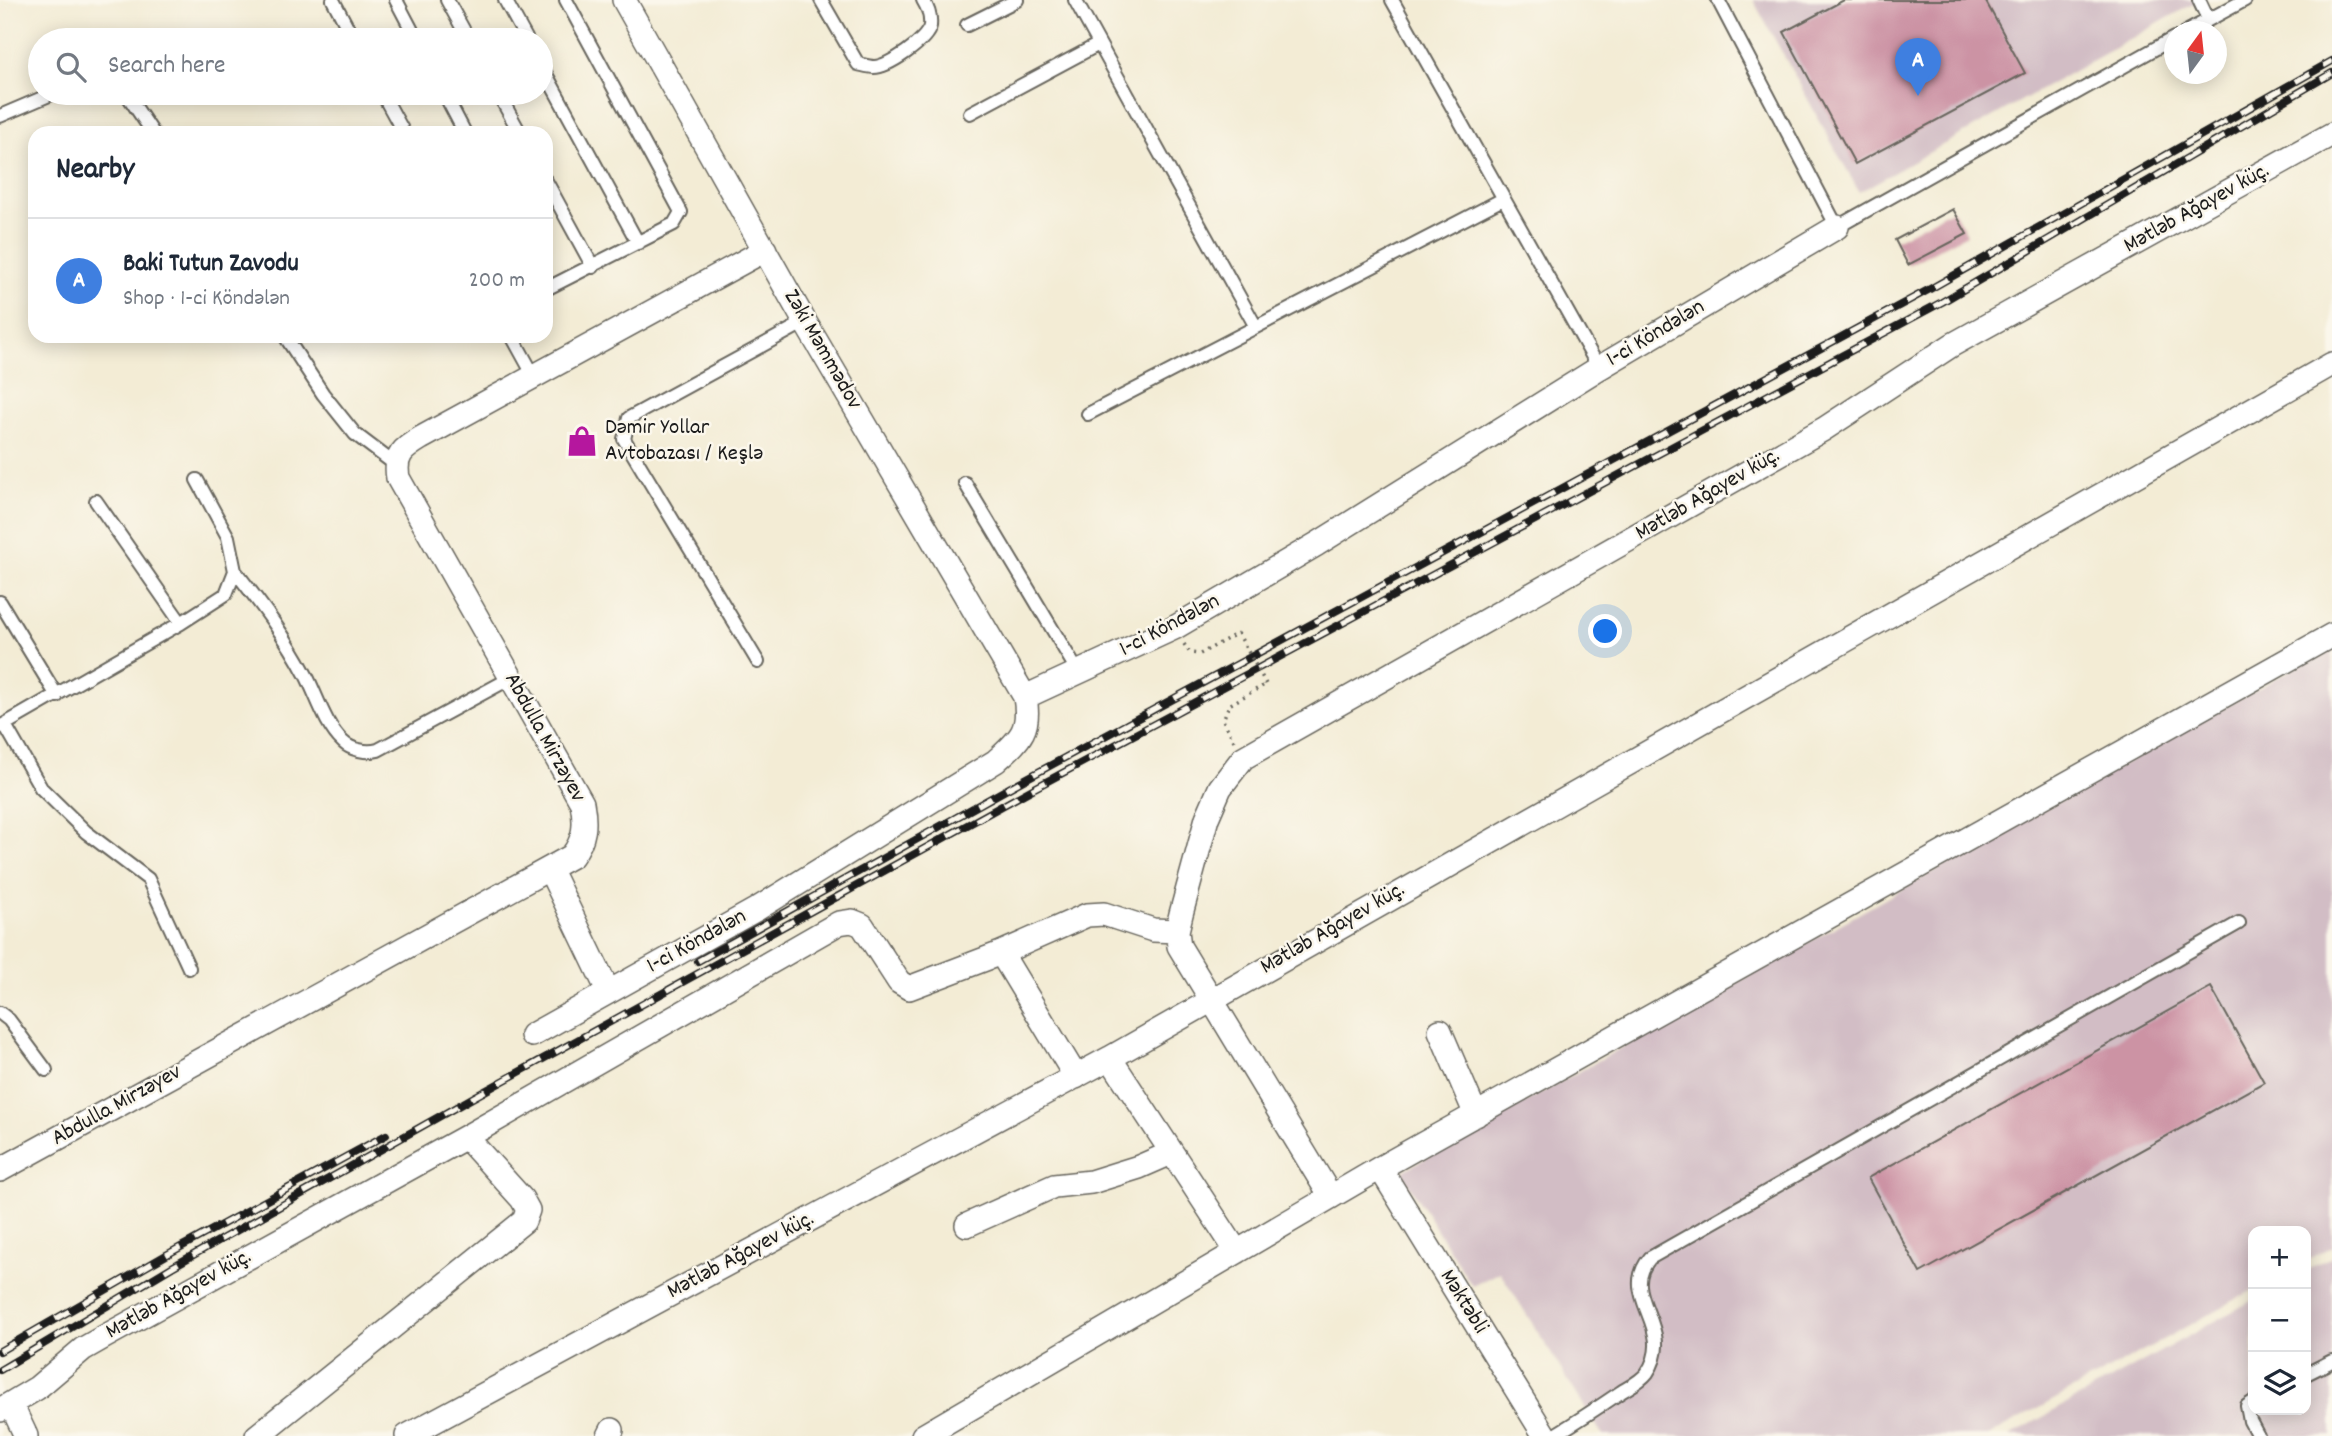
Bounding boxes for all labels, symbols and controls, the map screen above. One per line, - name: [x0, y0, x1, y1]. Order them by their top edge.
- north arrow: [2164, 21, 2227, 84]
- search box: [28, 28, 553, 105]
- pin: A: [1895, 38, 1941, 96]
- icon: search: [52, 48, 90, 86]
- text: Search here: [108, 48, 226, 85]
- text: Nearby: [56, 150, 134, 193]
- street label: Mətləb Ağayev küç.: [2118, 155, 2276, 263]
- text: Baki Tutun Zavodu: [123, 246, 299, 283]
- text: A: [73, 265, 85, 298]
- text: 200 m: [469, 265, 525, 298]
- text: Shop · 1-ci Köndələn: [123, 283, 290, 316]
- street label: Zəki Məmmədov: [774, 284, 870, 417]
- street label: 1-ci Köndələn: [1601, 292, 1711, 376]
- place label: Dəmir Yollar Avtobazası / Keşlə: [605, 412, 763, 471]
- shop icon: Dəmir Yollar Avtobazası / Keşlə: [565, 424, 599, 458]
- street label: Mətləb Ağayev küç.: [1629, 440, 1787, 550]
- street label: 1-ci Köndələn: [1114, 586, 1226, 666]
- your location: [1588, 614, 1622, 648]
- street label: Abdulla Mirzəyev: [495, 667, 594, 809]
- street label: Mətləb Ağayev küç.: [1254, 874, 1412, 984]
- street label: 1-ci Köndələn: [641, 901, 753, 983]
- street label: Abdulla Mirzəyev: [46, 1056, 188, 1155]
- street label: Mətləb Ağayev küç.: [662, 1203, 820, 1309]
- map controls: [2248, 1226, 2311, 1415]
- button: +: [2248, 1226, 2311, 1289]
- street label: Mətləb Ağayev küç.: [100, 1241, 258, 1349]
- street label: Məktəbli: [1430, 1263, 1496, 1341]
- button: −: [2248, 1289, 2311, 1352]
- button: layers: [2248, 1352, 2311, 1415]

